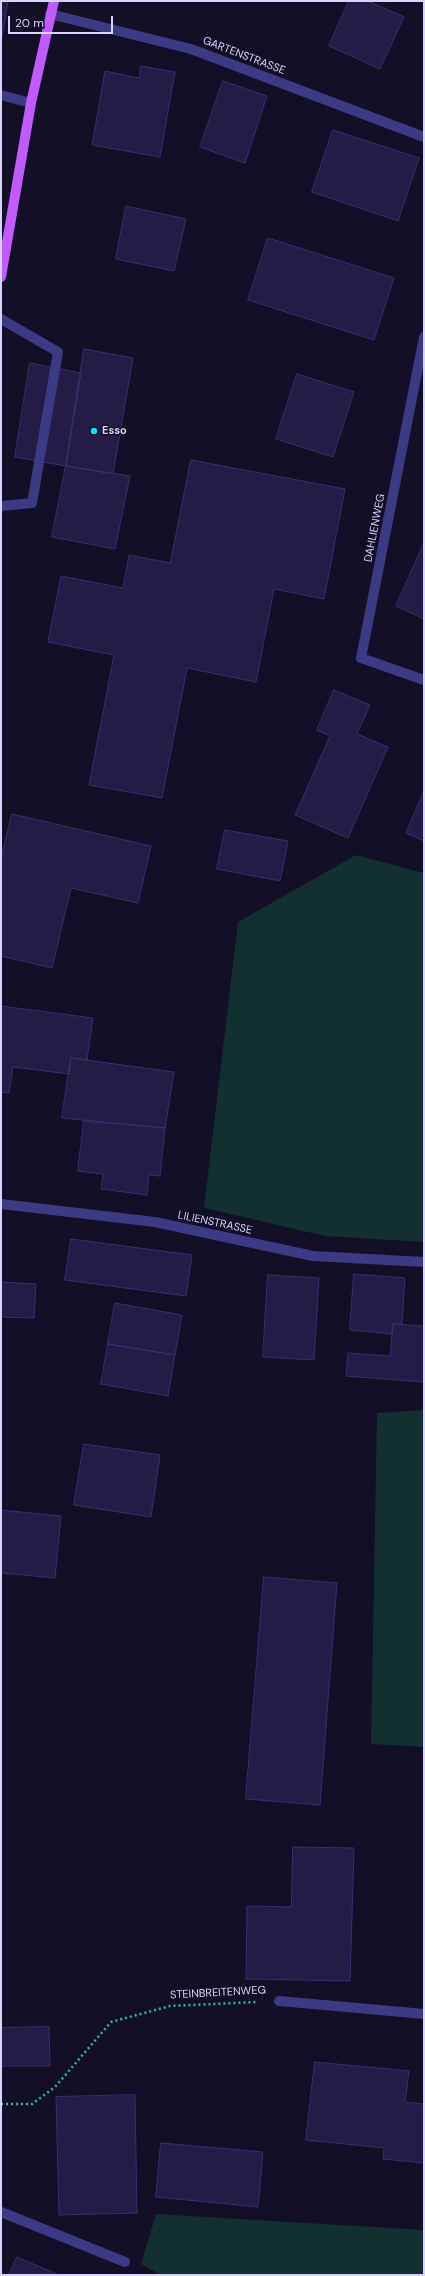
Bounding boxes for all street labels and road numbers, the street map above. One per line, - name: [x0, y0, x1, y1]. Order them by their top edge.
- street label: GARTENSTRASSE: [201, 34, 287, 78]
- street label: DAHLIENWEG: [362, 493, 388, 563]
- street label: LILIENSTRASSE: [177, 1209, 253, 1237]
- street label: STEINBREITENWEG: [170, 1984, 266, 2002]

